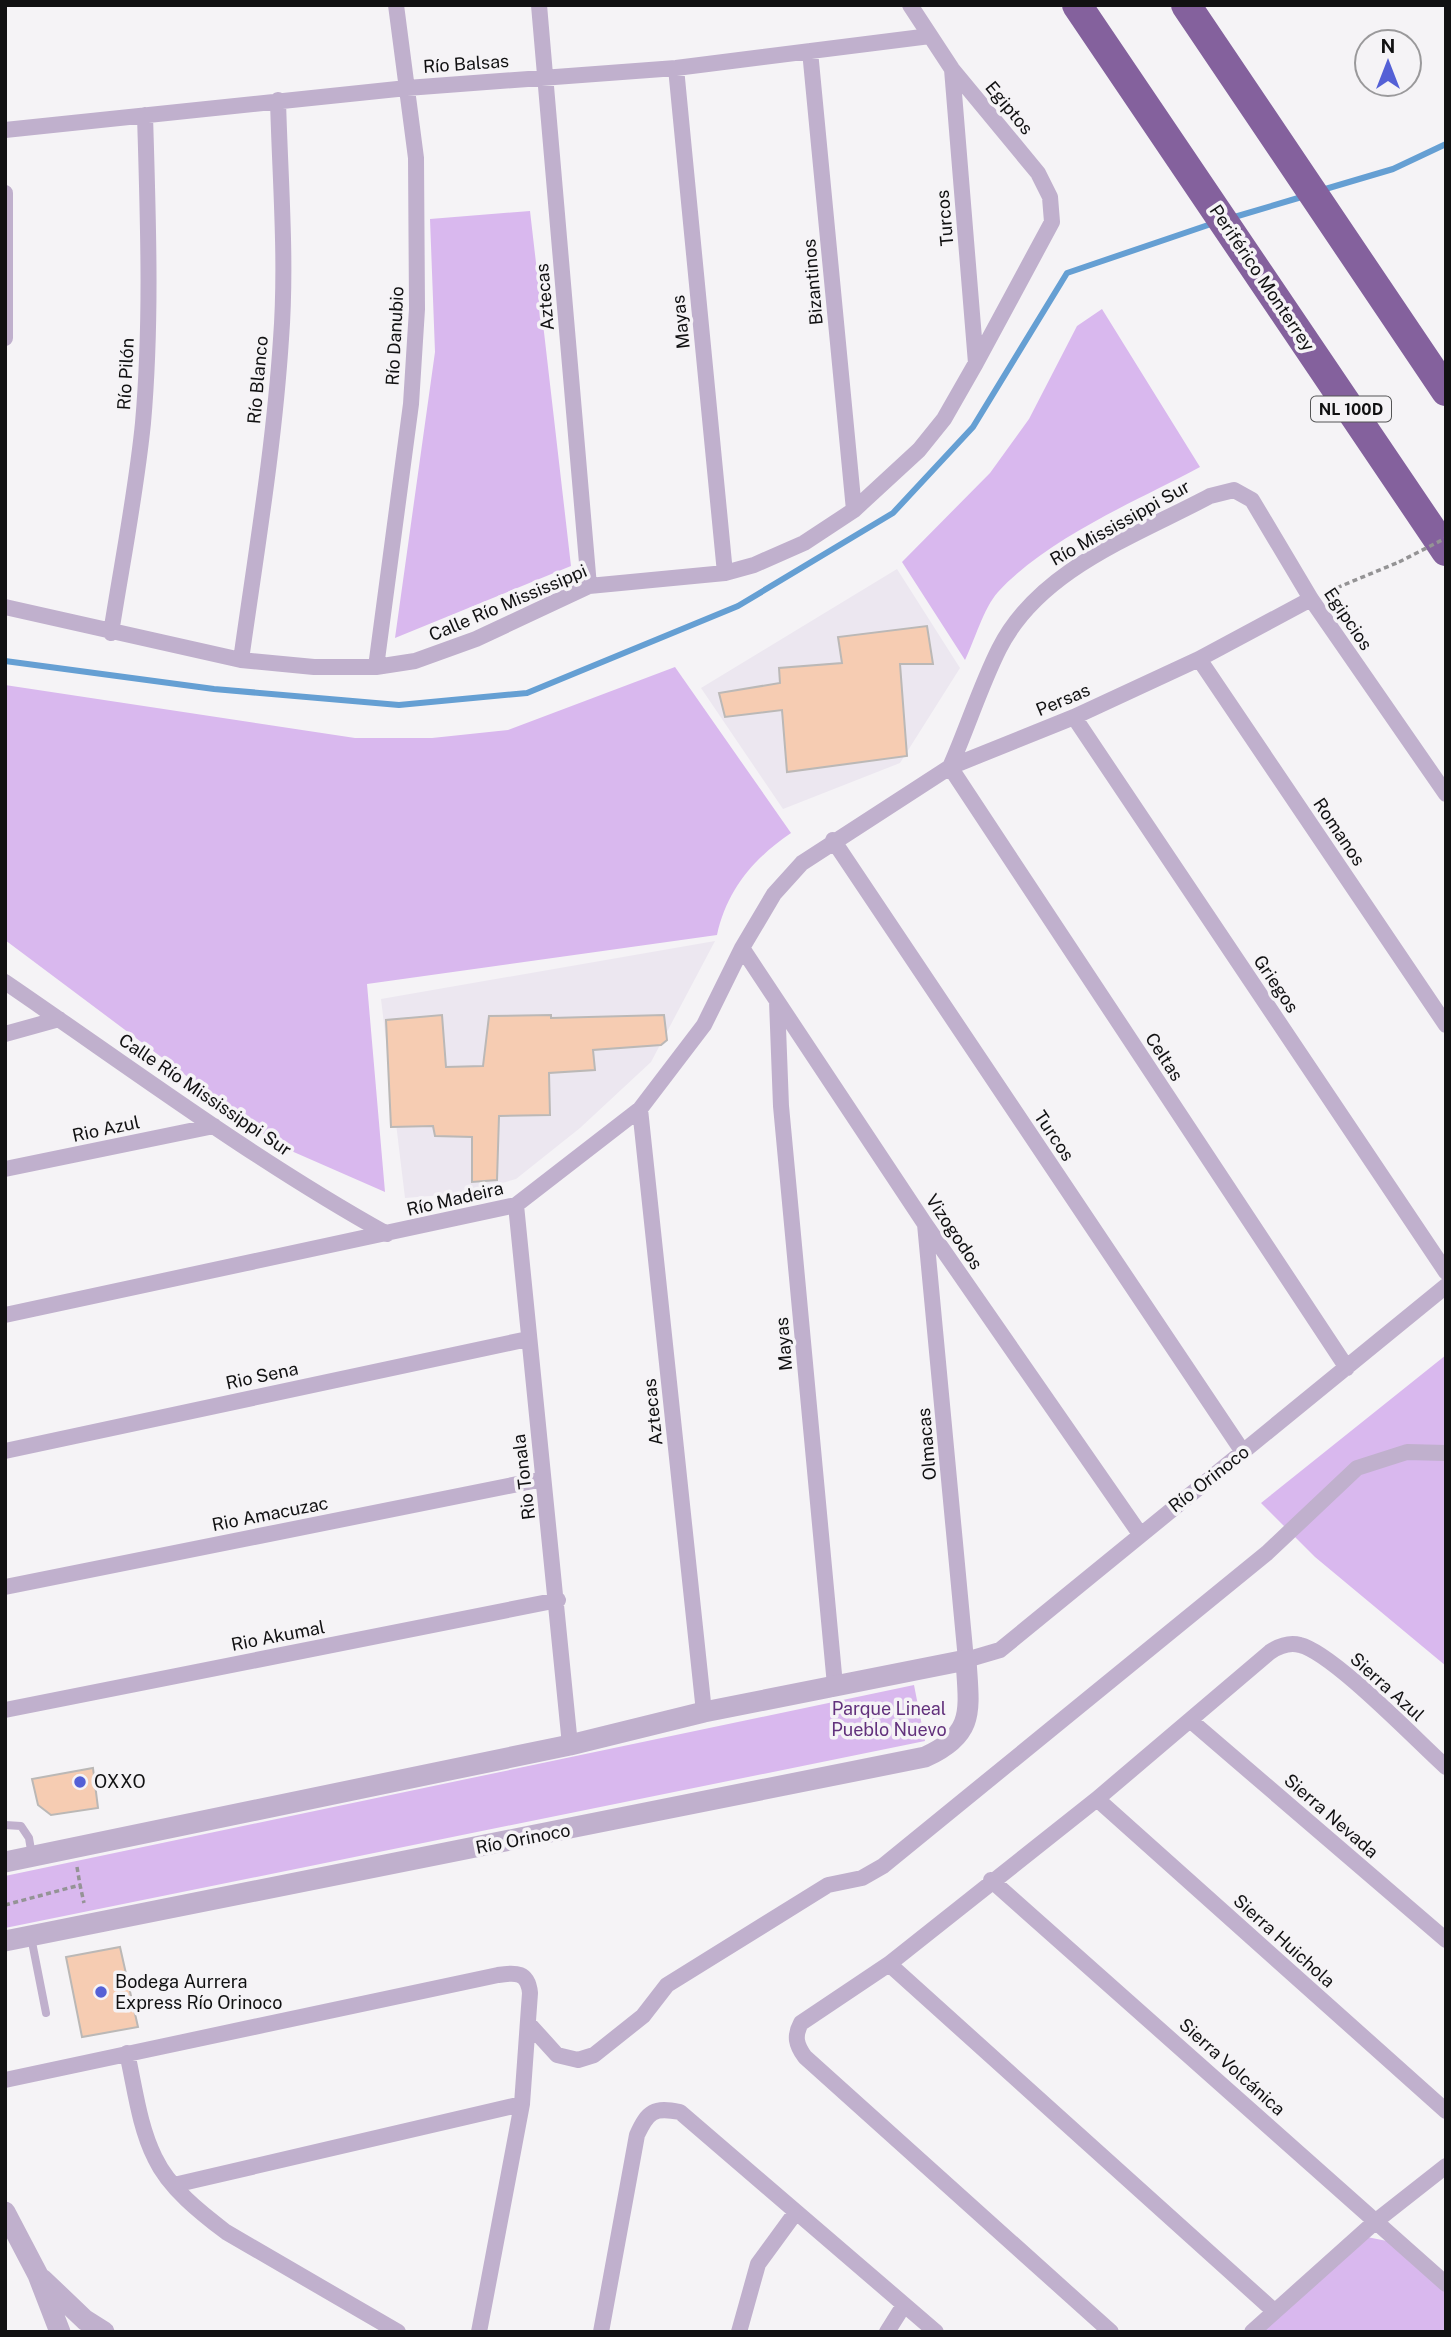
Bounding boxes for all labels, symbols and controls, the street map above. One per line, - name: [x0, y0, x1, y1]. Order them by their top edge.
- north arrow: [1353, 28, 1423, 98]
- text: N: [1381, 35, 1395, 57]
- street label: Río Balsas: [422, 50, 510, 77]
- street label: Egiptos: [981, 77, 1038, 139]
- street label: Turcos: [932, 189, 957, 247]
- street label: Periférico Monterrey: [1205, 200, 1320, 355]
- street label: Bizantinos: [798, 238, 827, 326]
- street label: Aztecas: [531, 263, 558, 331]
- street label: Río Danubio: [381, 286, 408, 386]
- street label: Mayas: [667, 294, 694, 350]
- street label: Río Blanco: [243, 335, 272, 425]
- street label: Río Pilón: [113, 337, 138, 411]
- road number: NL 100D: [1311, 396, 1391, 422]
- street label: Río Mississippi Sur: [1046, 475, 1193, 570]
- street label: Calle Río Mississippi: [426, 560, 590, 645]
- street label: Egipcios: [1320, 584, 1377, 654]
- street label: Persas: [1033, 679, 1093, 720]
- street label: Romanos: [1309, 794, 1370, 870]
- street label: Griegos: [1250, 951, 1303, 1017]
- street label: Calle Río Mississippi Sur: [115, 1029, 295, 1160]
- street label: Celtas: [1141, 1029, 1188, 1085]
- street label: Turcos: [1030, 1107, 1079, 1165]
- street label: Rio Azul: [70, 1111, 142, 1146]
- street label: Río Madeira: [404, 1177, 505, 1220]
- street label: Vizogodos: [922, 1190, 987, 1273]
- street label: Mayas: [771, 1316, 796, 1372]
- street label: Rio Sena: [224, 1358, 300, 1393]
- street label: Aztecas: [639, 1378, 666, 1447]
- street label: Olmacas: [913, 1407, 940, 1481]
- street label: Rio Tonala: [508, 1433, 539, 1521]
- street label: Río Orinoco: [1164, 1441, 1253, 1516]
- street label: Rio Amacuzac: [210, 1492, 330, 1535]
- street label: Rio Akumal: [229, 1616, 327, 1655]
- street label: Sierra Azul: [1346, 1648, 1429, 1725]
- park label: Parque Lineal Pueblo Nuevo: [831, 1698, 947, 1740]
- street label: Sierra Nevada: [1280, 1769, 1383, 1862]
- place label: OXXO: [94, 1771, 146, 1792]
- marker: OXXO: [72, 1774, 88, 1790]
- street label: Río Orinoco: [474, 1819, 572, 1858]
- street label: Sierra Huichola: [1229, 1890, 1339, 1992]
- place label: Bodega Aurrera Express Río Orinoco: [115, 1971, 282, 2013]
- marker: Bodega Aurrera Express Río Orinoco: [93, 1984, 109, 2000]
- street label: Sierra Volcánica: [1175, 2014, 1289, 2120]

